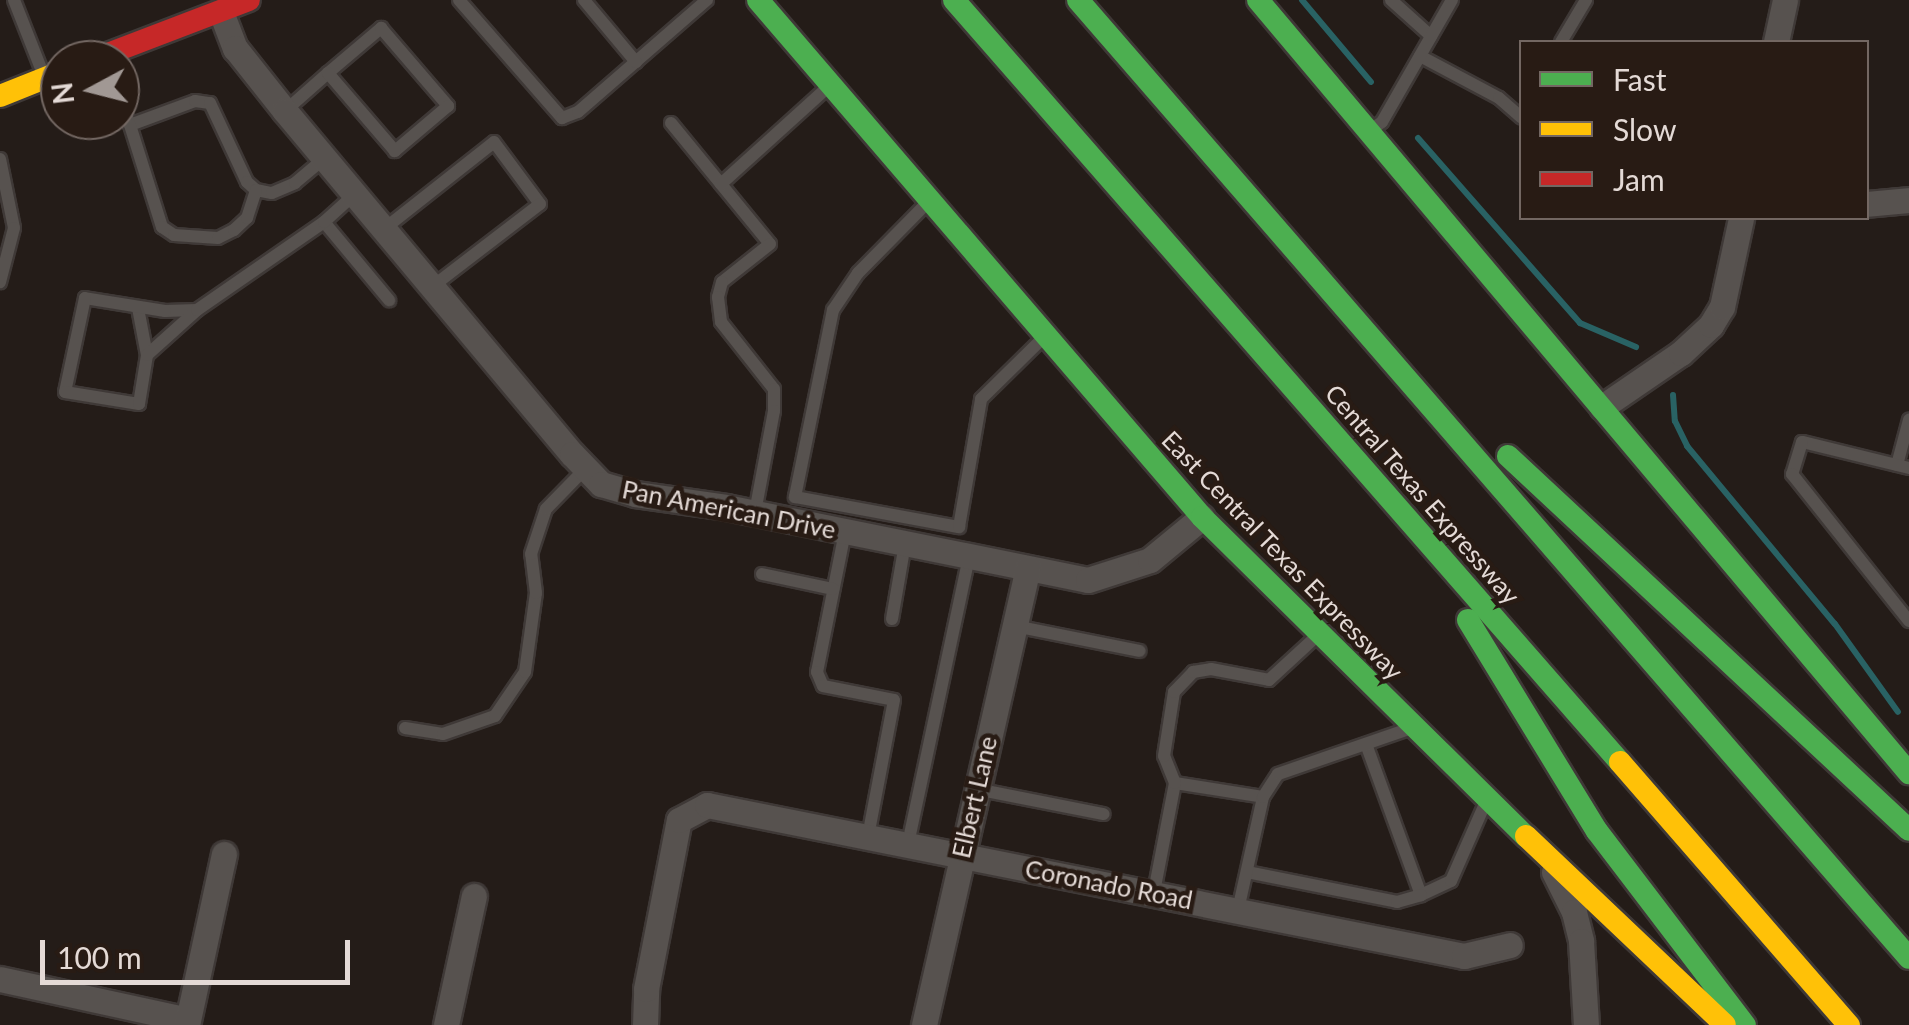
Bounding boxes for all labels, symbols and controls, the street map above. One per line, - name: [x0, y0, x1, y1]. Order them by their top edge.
- north arrow: [40, 40, 140, 140]
- legend: [1519, 40, 1869, 220]
- text: Fast: [1613, 61, 1667, 97]
- text: N: [44, 81, 80, 106]
- text: Slow: [1613, 111, 1676, 147]
- text: Jam: [1613, 161, 1665, 197]
- street label: Central Texas Expressway: [1319, 378, 1527, 610]
- street label: East Central Texas Expressway: [1156, 424, 1410, 686]
- street label: Pan American Drive: [619, 474, 839, 544]
- street label: Elbert Lane: [945, 733, 1003, 861]
- street label: Coronado Road: [1023, 853, 1195, 915]
- scale bar: [45, 920, 355, 982]
- text: 100 m: [57, 939, 142, 975]

